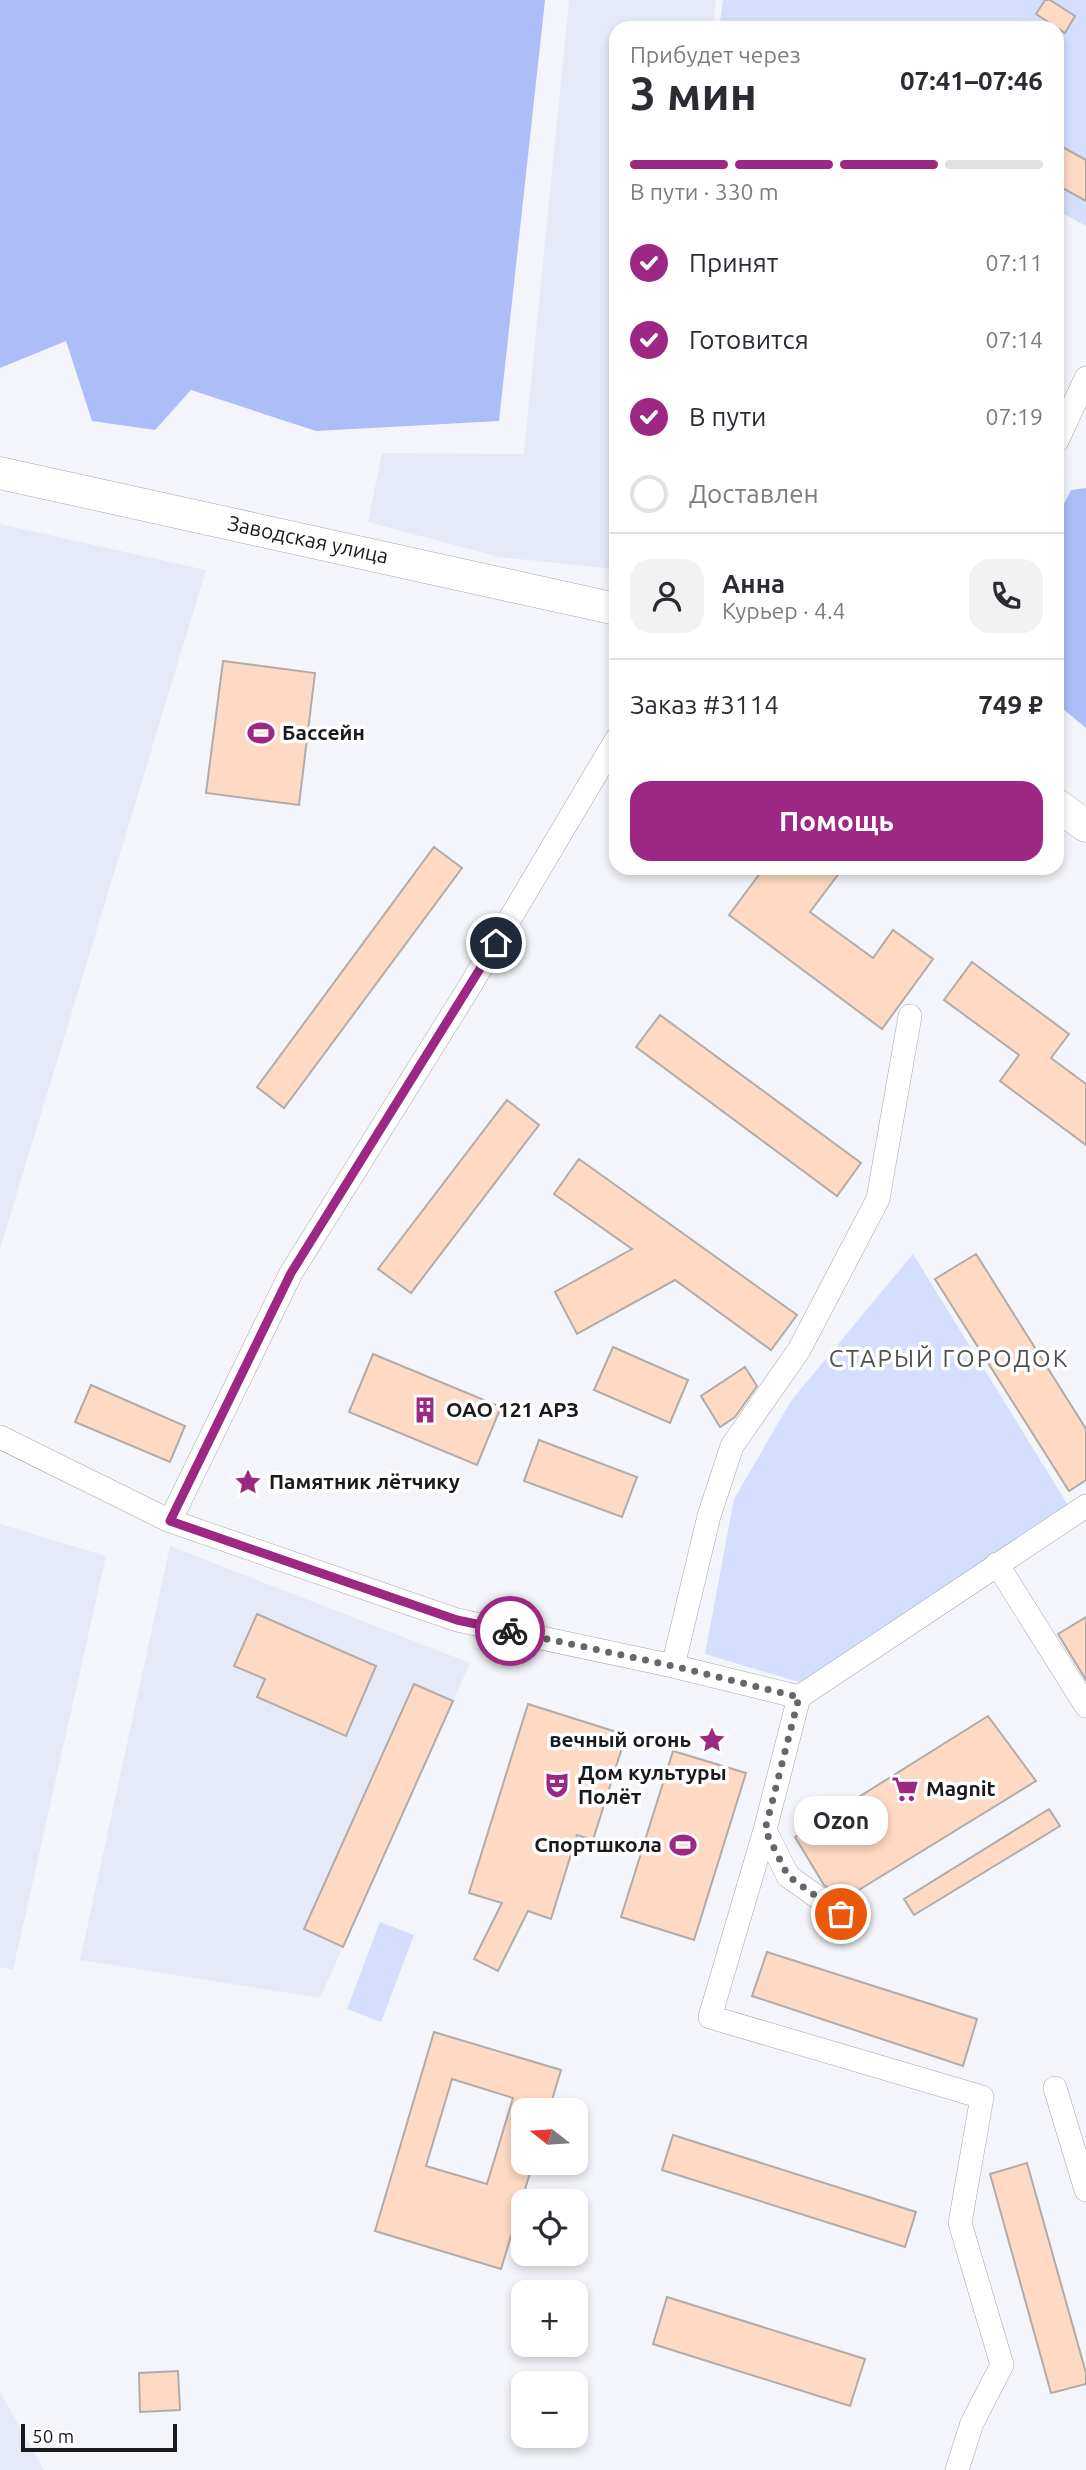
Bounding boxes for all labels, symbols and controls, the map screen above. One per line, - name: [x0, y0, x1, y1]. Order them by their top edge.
- text: Прибудет через: [630, 42, 801, 67]
- text: 07:41–07:46: [900, 66, 1043, 95]
- text: 3 мин: [630, 67, 757, 119]
- text: В пути · 330 m: [630, 179, 779, 204]
- icon: check: [630, 244, 668, 282]
- text: Принят: [689, 248, 778, 277]
- text: 07:11: [985, 250, 1043, 275]
- icon: check: [630, 321, 668, 359]
- text: Готовится: [689, 325, 809, 354]
- text: 07:14: [985, 327, 1043, 352]
- icon: check: [630, 398, 668, 436]
- text: В пути: [689, 402, 766, 431]
- text: 07:19: [985, 404, 1043, 429]
- text: Доставлен: [689, 479, 819, 508]
- street label: Заводская улица: [226, 510, 391, 568]
- button: person: [630, 559, 704, 633]
- button: phone: [969, 559, 1043, 633]
- text: Анна: [722, 569, 785, 598]
- text: Курьер · 4.4: [722, 598, 846, 623]
- text: Заказ #3114: [630, 690, 779, 719]
- text: 749 ₽: [978, 690, 1043, 719]
- sports icon: Бассейн: [246, 718, 276, 748]
- place label: Бассейн: [282, 720, 365, 744]
- button: Помощь: [630, 781, 1043, 861]
- pin: [466, 913, 526, 973]
- icon: home: [477, 924, 515, 962]
- district label: СТАРЫЙ ГОРОДОК: [829, 1344, 1069, 1372]
- building icon: OAO 121 АРЗ: [410, 1395, 440, 1425]
- place label: OAO 121 АРЗ: [446, 1397, 579, 1421]
- place icon: Памятник лётчику: [233, 1467, 263, 1497]
- place label: Памятник лётчику: [269, 1469, 460, 1493]
- courier: [475, 1596, 545, 1666]
- icon: bike: [491, 1612, 529, 1650]
- place icon: вечный огонь: [697, 1725, 727, 1755]
- place label: вечный огонь: [549, 1727, 691, 1751]
- place label: Дом культуры Полёт: [578, 1760, 727, 1808]
- theatre icon: Дом культуры Полёт: [542, 1770, 572, 1800]
- supermarket icon: Magnit: [890, 1774, 920, 1804]
- place label: Magnit: [926, 1776, 996, 1800]
- callout: Ozon: [794, 1795, 888, 1844]
- text: Ozon: [813, 1808, 869, 1833]
- sports icon: Спортшкола: [668, 1830, 698, 1860]
- place label: Спортшкола: [534, 1832, 662, 1856]
- pin: [811, 1884, 871, 1944]
- icon: bag: [822, 1895, 860, 1933]
- north arrow: [511, 2098, 588, 2175]
- map controls: [511, 2098, 588, 2448]
- button: locate: [511, 2189, 588, 2266]
- button: +: [511, 2280, 588, 2357]
- button: −: [511, 2371, 588, 2448]
- scale bar: [21, 2421, 177, 2453]
- text: 50 m: [32, 2425, 74, 2447]

